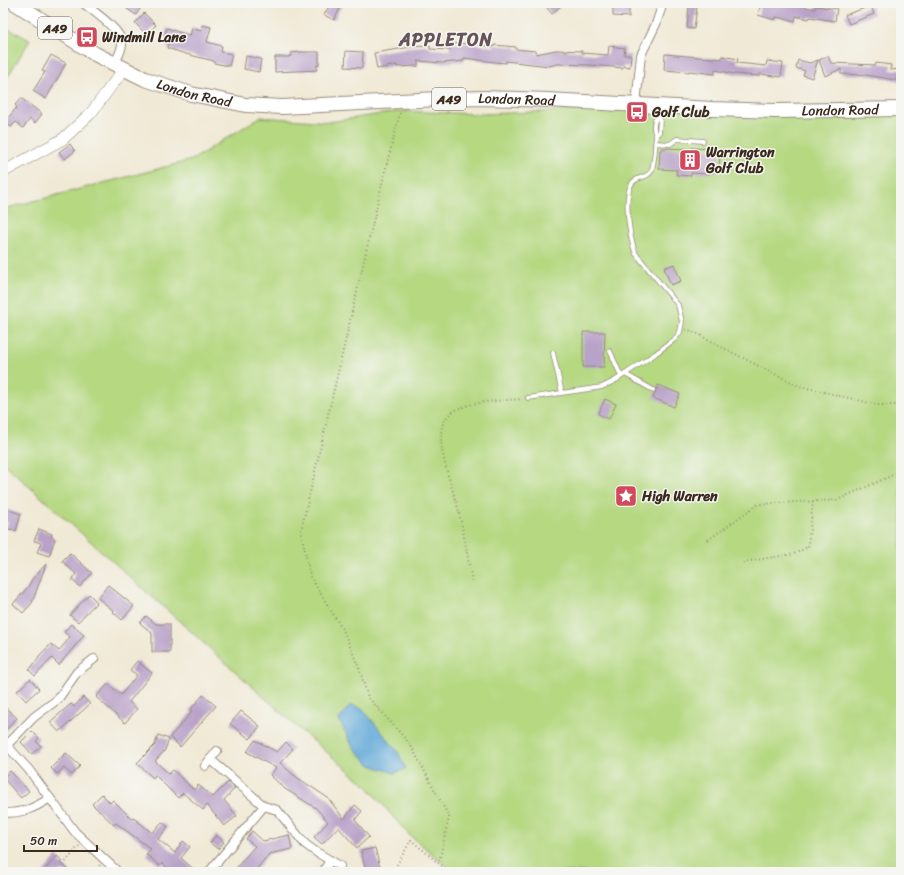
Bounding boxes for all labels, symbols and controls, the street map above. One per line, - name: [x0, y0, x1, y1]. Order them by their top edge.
- road number: A49: [38, 17, 72, 39]
- bus stop icon: Windmill Lane: [74, 24, 100, 50]
- district label: APPLETON: [398, 24, 493, 56]
- place label: Windmill Lane: [102, 25, 187, 50]
- street label: London Road: [153, 71, 235, 115]
- street label: London Road: [478, 85, 557, 113]
- road number: A49: [432, 88, 466, 110]
- street label: London Road: [802, 97, 880, 123]
- bus stop icon: Golf Club: [624, 99, 650, 125]
- place label: Golf Club: [651, 100, 710, 125]
- place label: Warrington Golf Club: [705, 140, 775, 181]
- building icon: Warrington Golf Club: [677, 147, 703, 173]
- place icon: High Warren: [613, 483, 639, 509]
- place label: High Warren: [641, 484, 718, 509]
- scale bar: [24, 827, 97, 853]
- text: 50 m: [30, 830, 57, 852]

